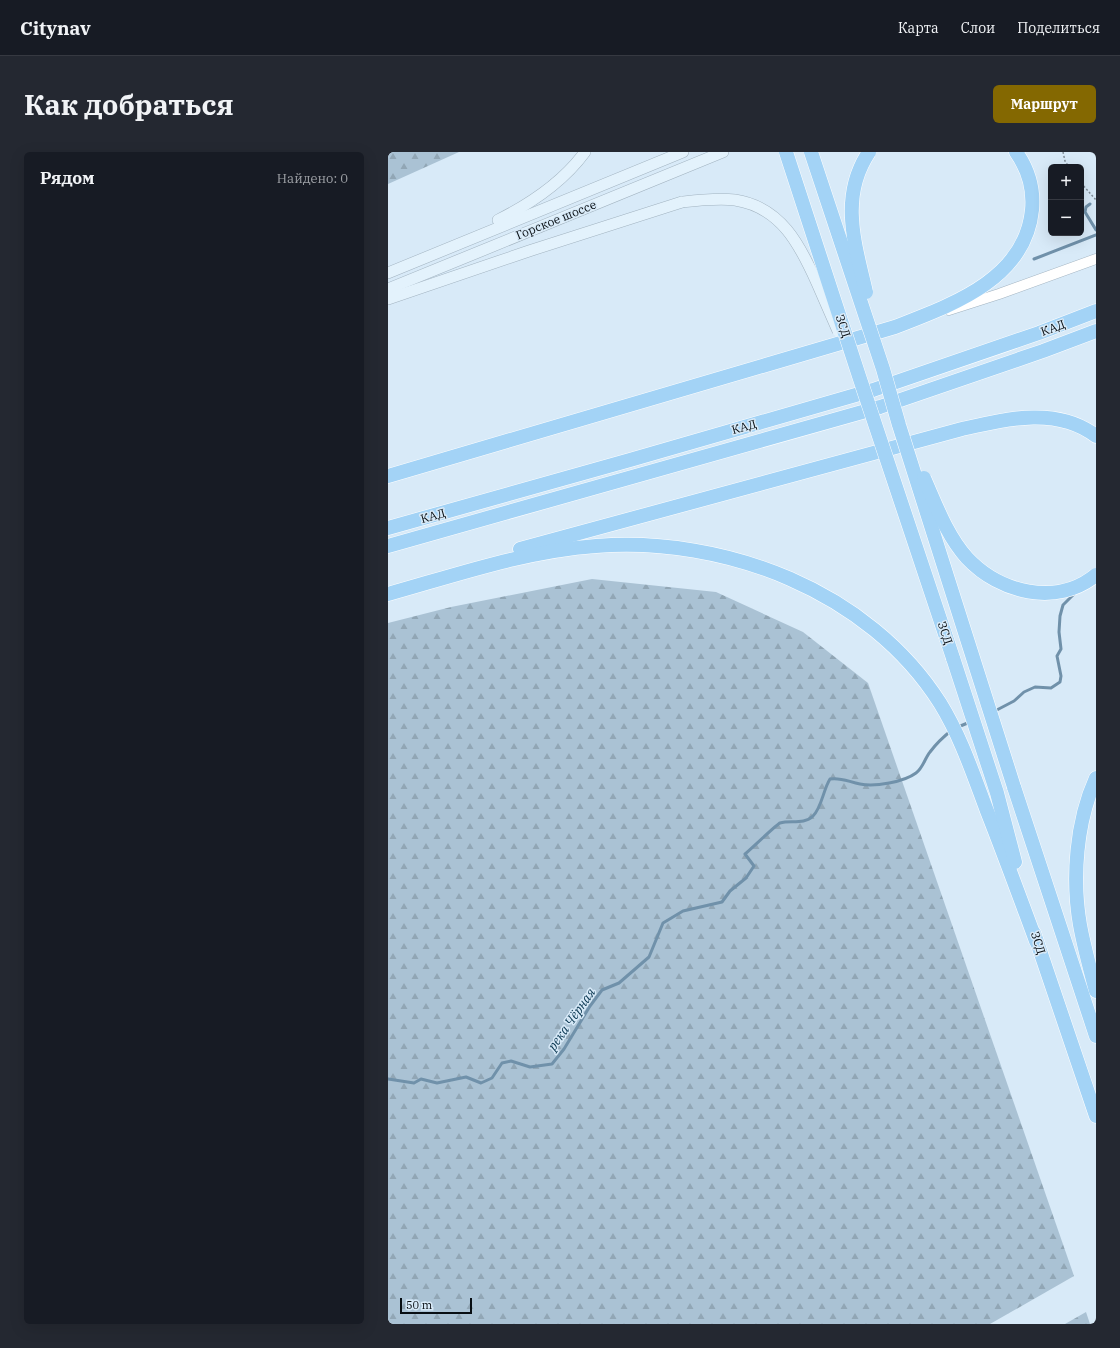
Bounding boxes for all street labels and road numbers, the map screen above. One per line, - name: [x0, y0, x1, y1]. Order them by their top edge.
- street label: Горское шоссе: [513, 197, 598, 242]
- street label: ЗСД: [833, 312, 854, 339]
- street label: КАД: [1038, 316, 1067, 339]
- street label: КАД: [730, 416, 758, 437]
- street label: КАД: [419, 505, 447, 526]
- street label: ЗСД: [935, 619, 956, 646]
- street label: ЗСД: [1028, 930, 1049, 956]

